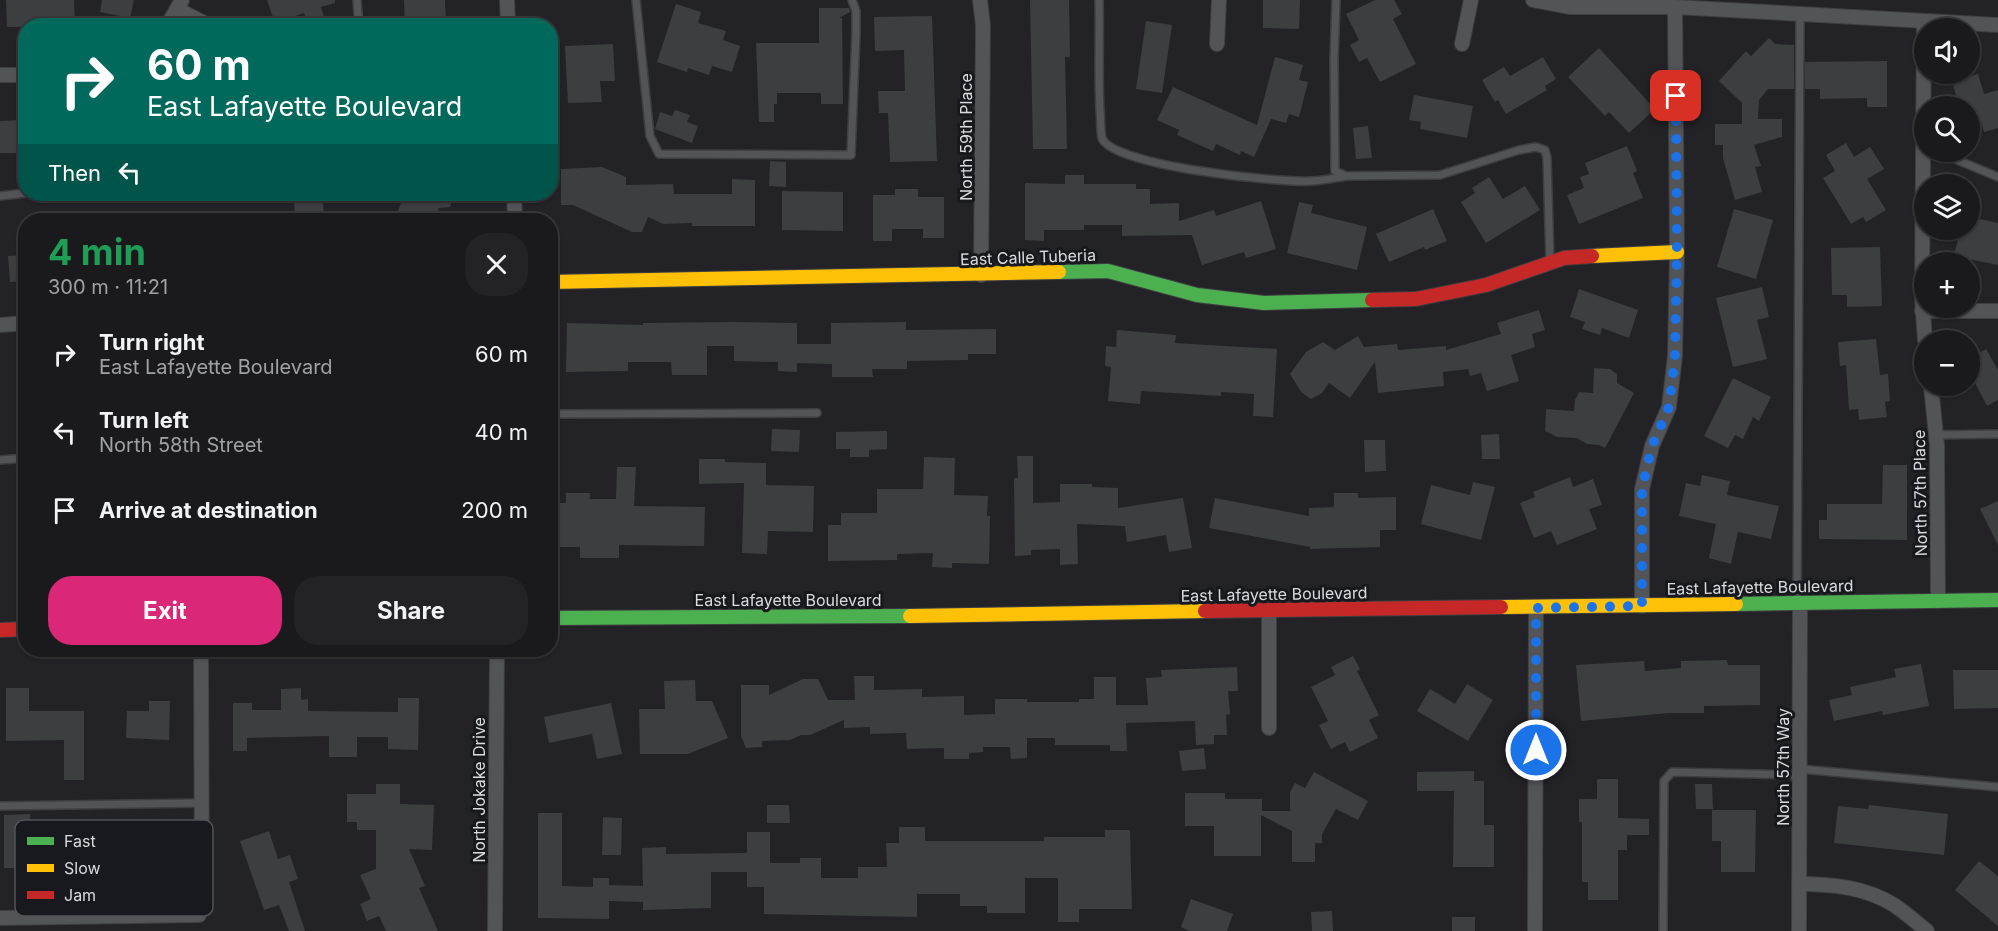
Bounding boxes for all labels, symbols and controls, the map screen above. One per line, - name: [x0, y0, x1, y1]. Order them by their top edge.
- map controls: [1914, 18, 1980, 396]
- button: sound: [1914, 18, 1980, 84]
- text: 60 m: [147, 39, 251, 90]
- icon: right: [48, 42, 126, 120]
- pin: [1650, 70, 1701, 121]
- street label: North 59th Place: [956, 73, 976, 201]
- icon: arrive: [1659, 79, 1692, 112]
- text: East Lafayette Boulevard: [147, 90, 462, 123]
- button: search: [1914, 96, 1980, 162]
- icon: left: [113, 156, 146, 189]
- text: Then: [48, 160, 101, 186]
- button: layers: [1914, 174, 1980, 240]
- text: 4 min: [48, 230, 146, 274]
- button: close: [465, 233, 528, 296]
- street label: East Calle Tuberia: [960, 245, 1096, 269]
- button: +: [1914, 252, 1980, 318]
- text: 300 m · 11:21: [48, 275, 168, 299]
- text: Turn right: [99, 329, 205, 355]
- button: −: [1914, 330, 1980, 396]
- icon: right: [48, 338, 81, 371]
- text: 60 m: [475, 341, 528, 367]
- text: East Lafayette Boulevard: [99, 355, 333, 379]
- text: Turn left: [99, 407, 189, 433]
- icon: left: [48, 416, 81, 449]
- text: 40 m: [474, 419, 528, 445]
- street label: North 57th Place: [1909, 430, 1931, 556]
- text: North 58th Street: [99, 433, 263, 457]
- icon: arrive: [48, 494, 81, 527]
- text: Arrive at destination: [99, 497, 318, 523]
- text: 200 m: [461, 497, 528, 523]
- street label: East Lafayette Boulevard: [1666, 575, 1854, 599]
- button: Exit: [48, 576, 282, 645]
- button: Share: [294, 576, 528, 645]
- street label: East Lafayette Boulevard: [1180, 582, 1368, 606]
- street label: East Lafayette Boulevard: [695, 590, 881, 610]
- street label: North 57th Way: [1773, 708, 1793, 826]
- street label: North Jokake Drive: [469, 717, 489, 863]
- position arrow: [1504, 718, 1568, 782]
- legend: [15, 820, 213, 916]
- text: Fast: [64, 831, 96, 851]
- text: Slow: [64, 858, 101, 878]
- text: Jam: [64, 885, 96, 905]

